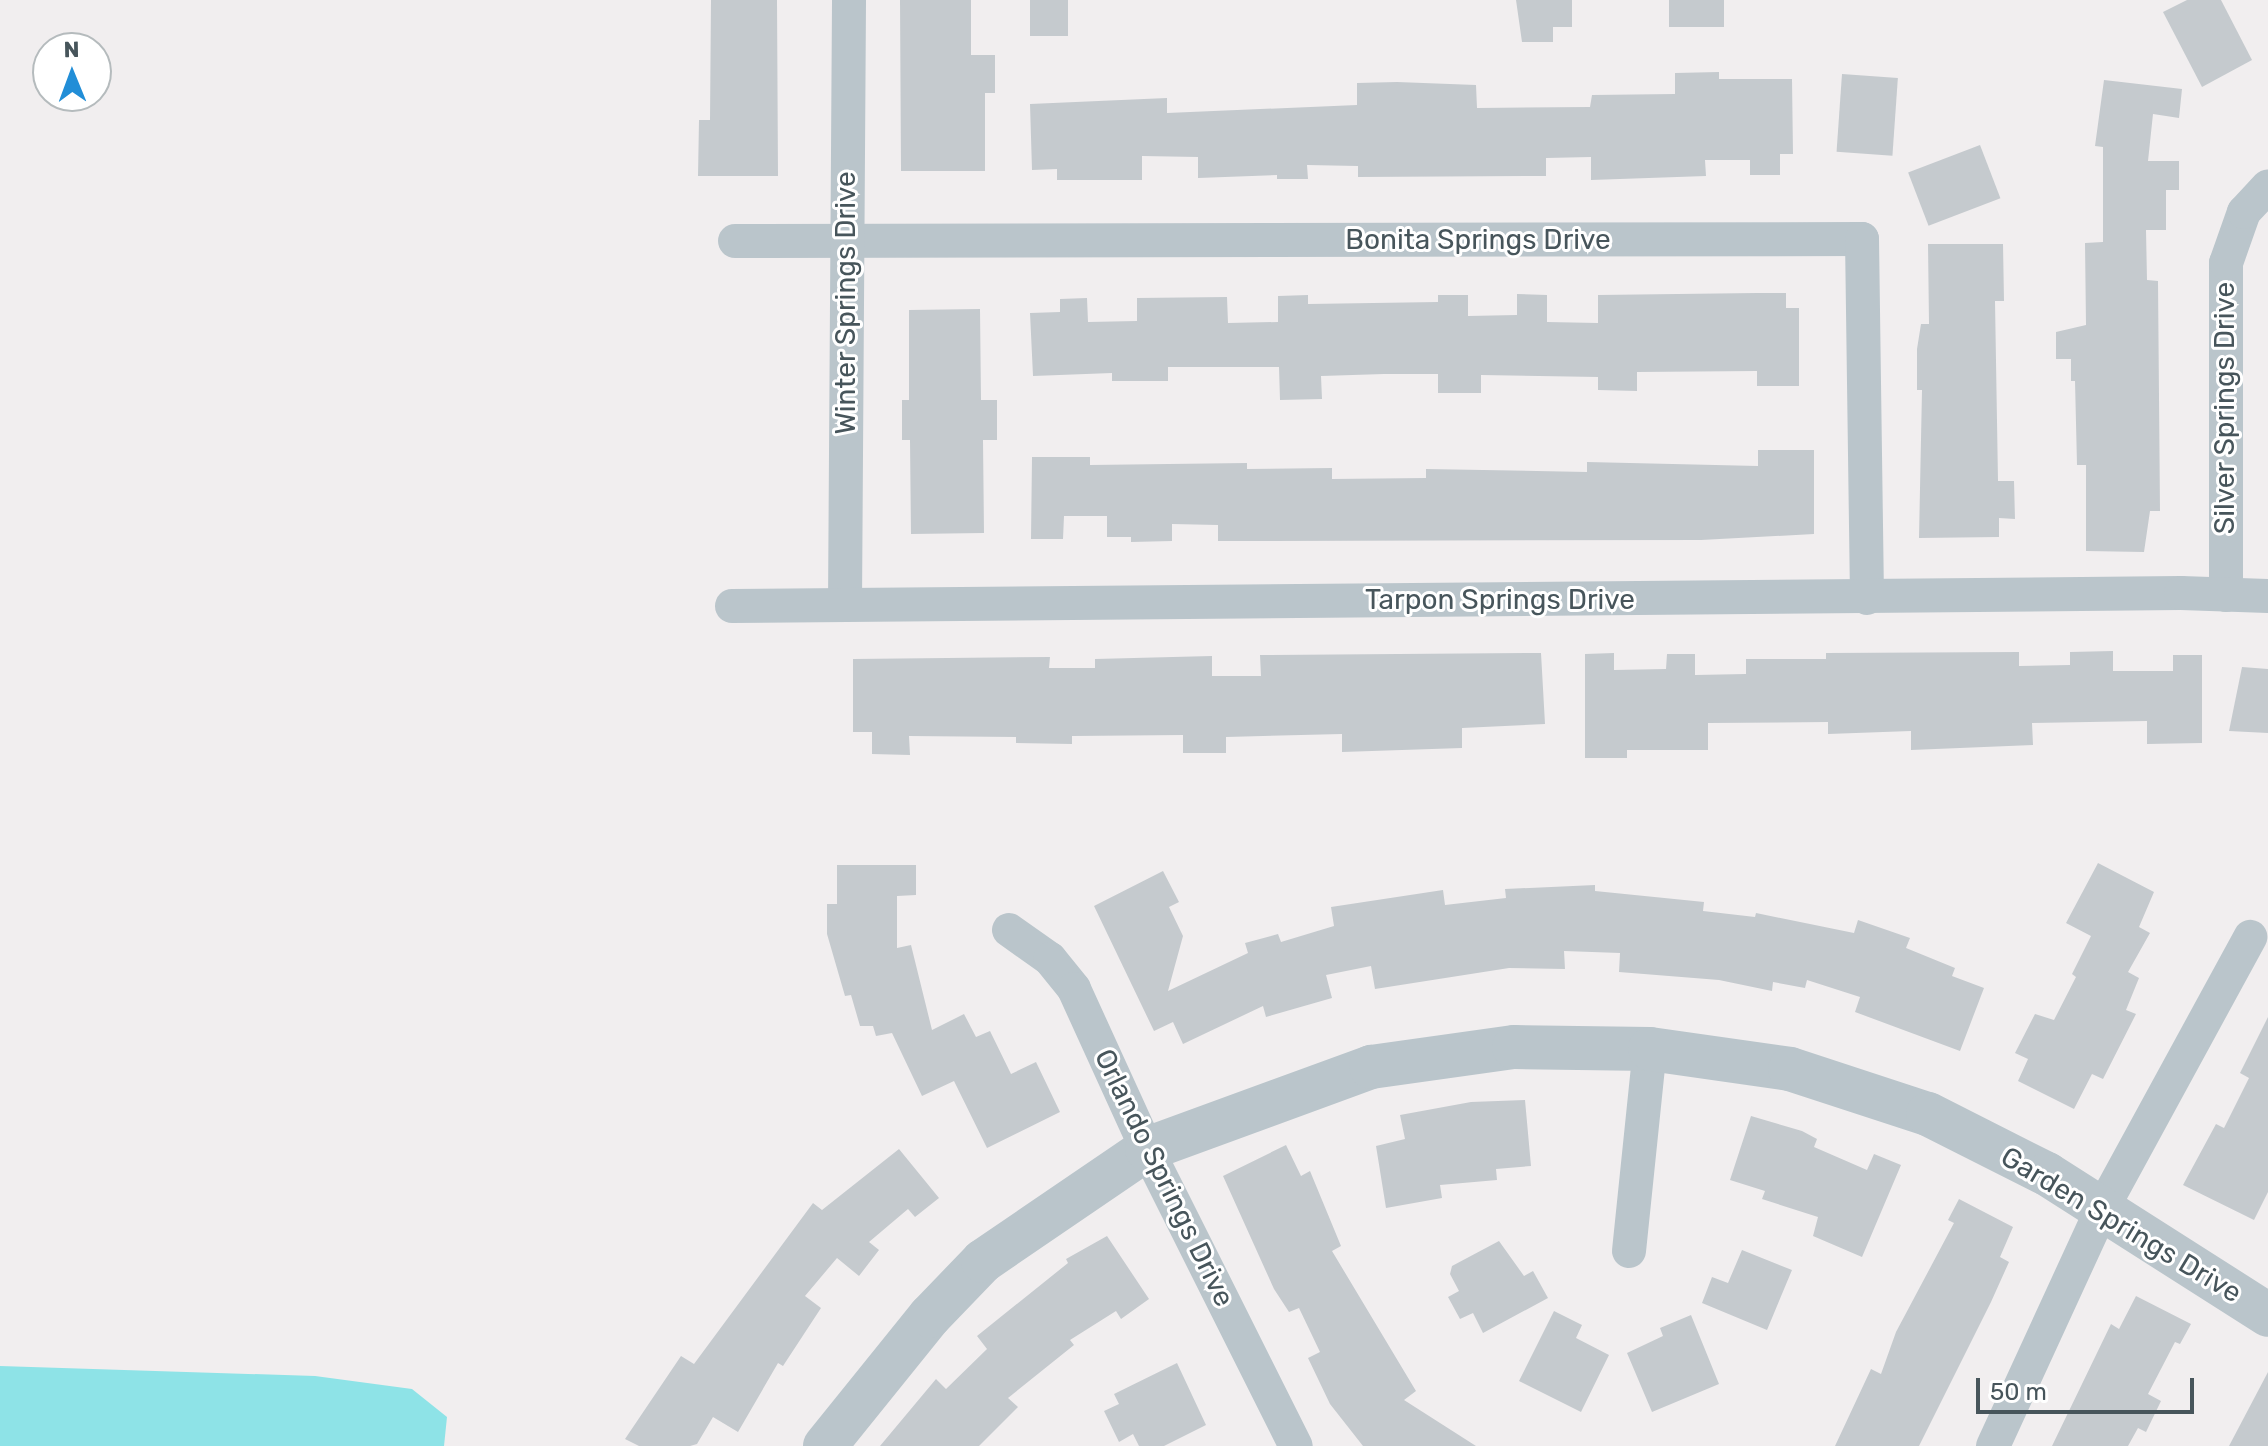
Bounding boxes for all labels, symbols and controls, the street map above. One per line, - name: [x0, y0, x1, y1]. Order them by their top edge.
- north arrow: [32, 32, 112, 112]
- text: N: [63, 36, 80, 63]
- street label: Winter Springs Drive: [829, 171, 863, 435]
- street label: Bonita Springs Drive: [1345, 223, 1611, 257]
- street label: Silver Springs Drive: [2208, 282, 2242, 534]
- street label: Tarpon Springs Drive: [1365, 583, 1635, 617]
- street label: Orlando Springs Drive: [1087, 1044, 1241, 1312]
- street label: Garden Springs Drive: [1995, 1140, 2247, 1310]
- scale bar: [1980, 1362, 2198, 1412]
- text: 50 m: [1990, 1378, 2047, 1406]

